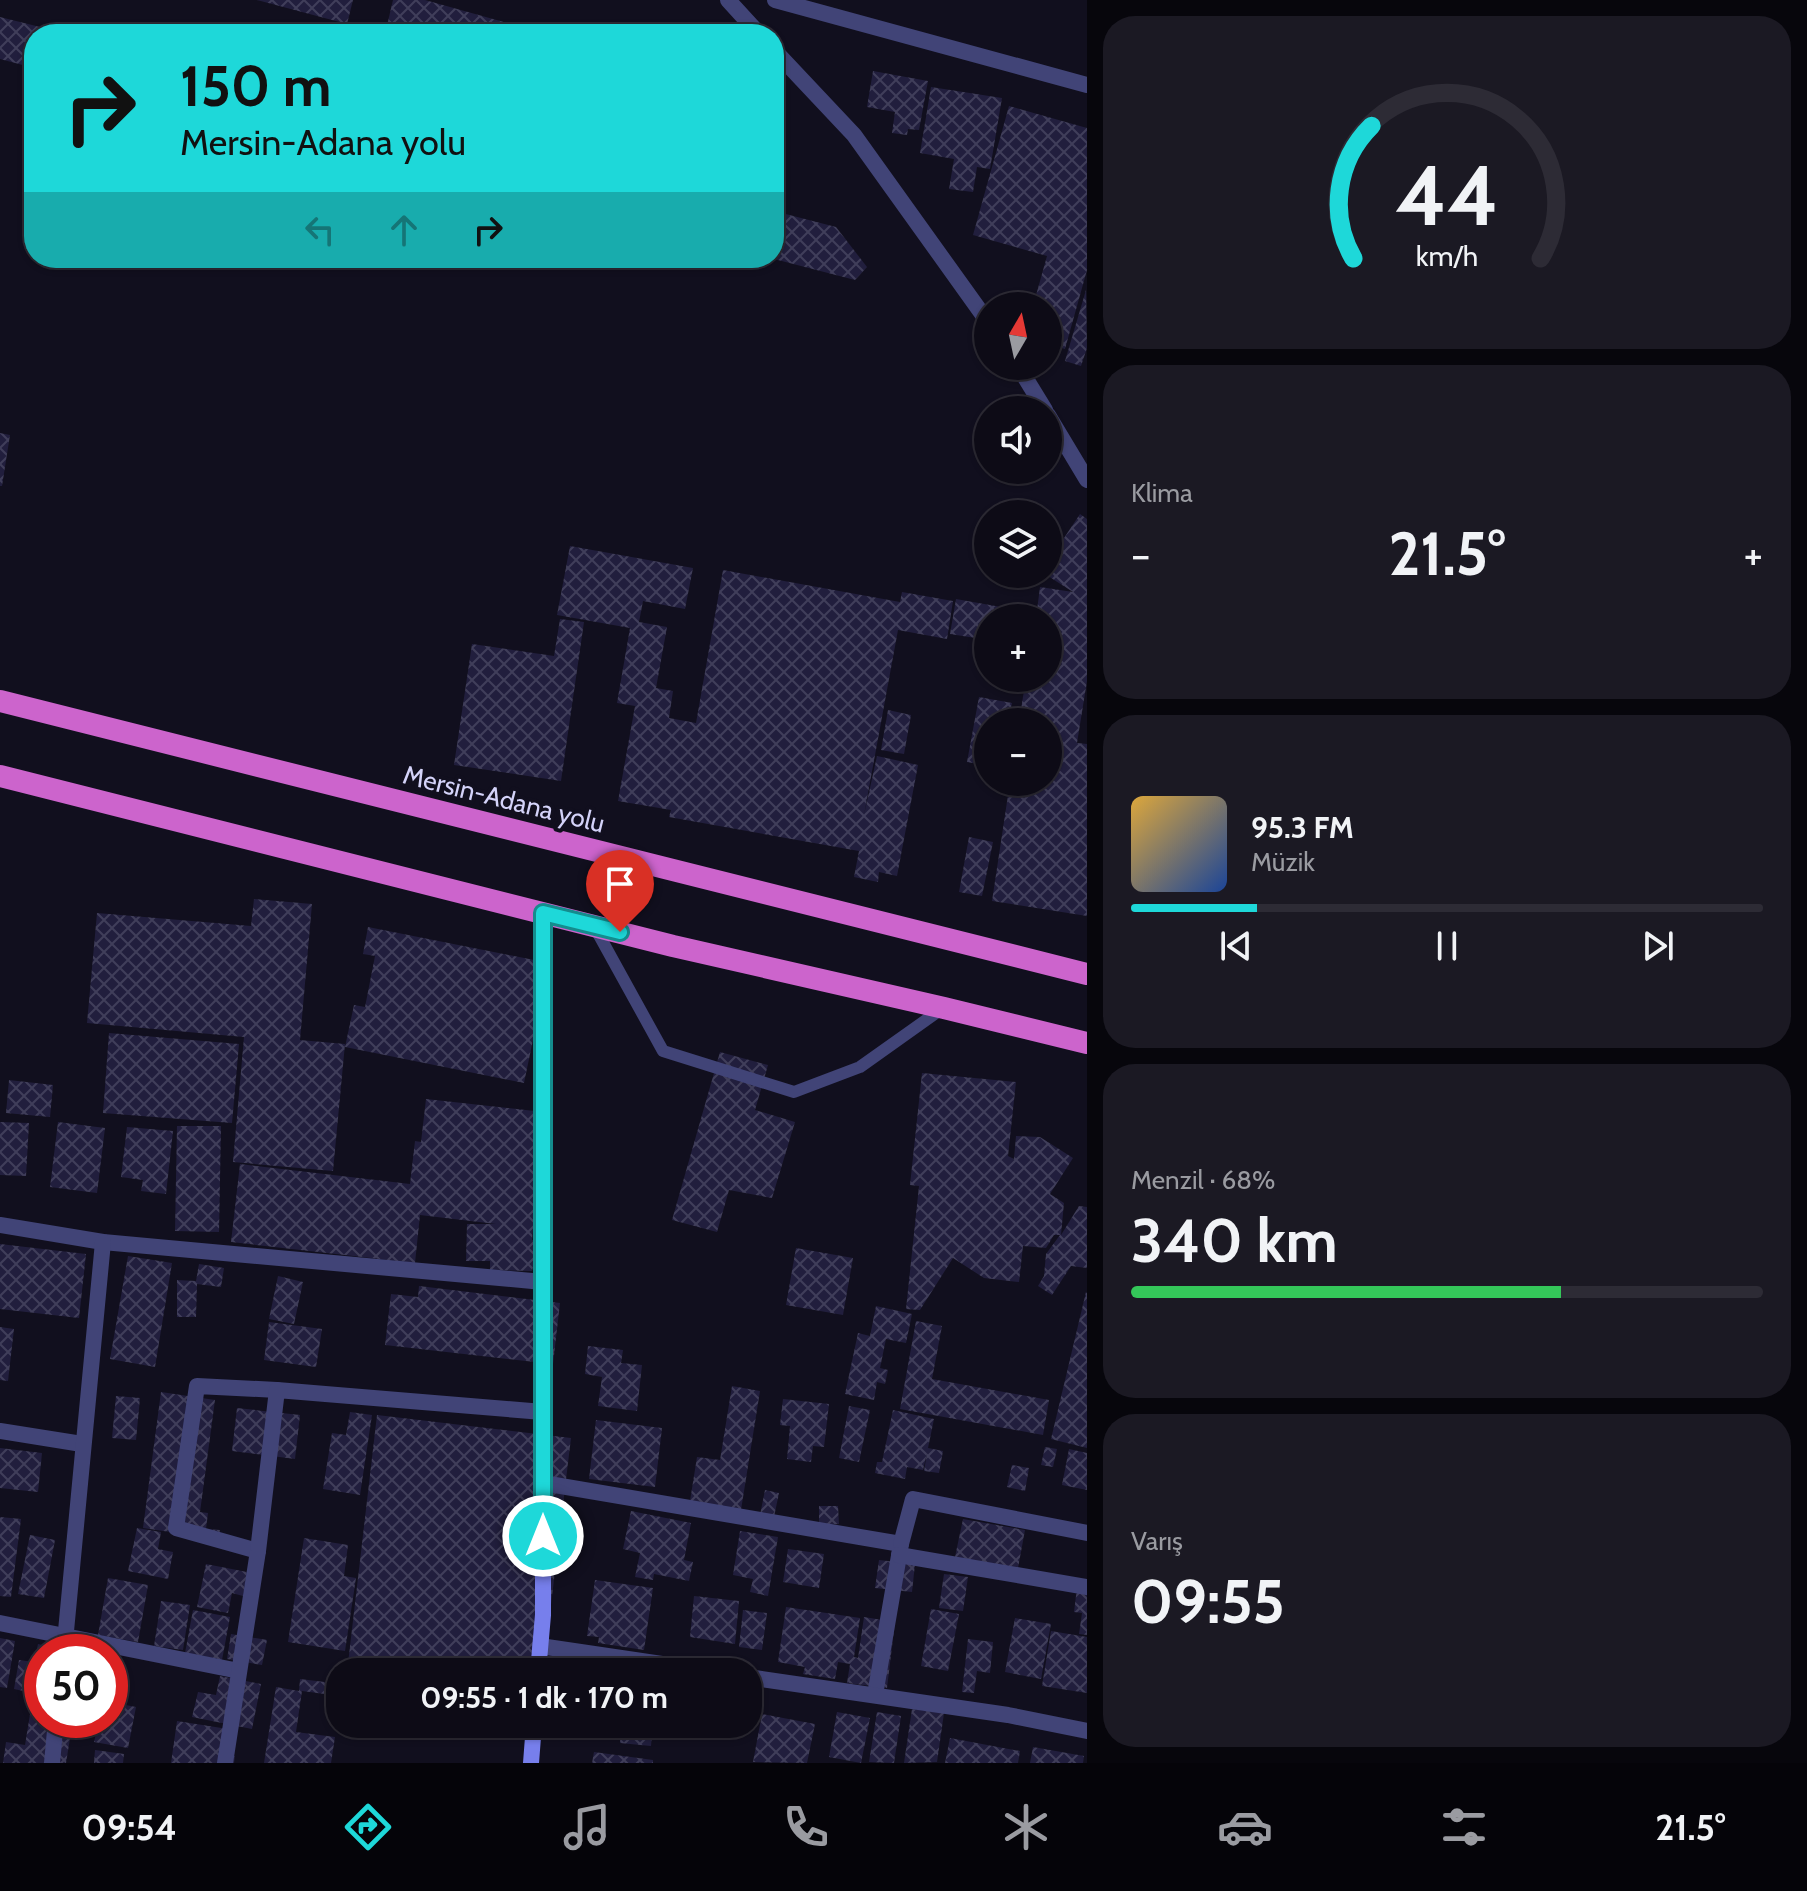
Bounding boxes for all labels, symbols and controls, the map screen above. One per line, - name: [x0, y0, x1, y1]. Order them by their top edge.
- text: 150 m: [180, 52, 332, 120]
- icon: right: [48, 56, 152, 160]
- text: Mersin-Adana yolu: [180, 120, 466, 164]
- text: 44: [1395, 144, 1499, 245]
- icon: left: [298, 208, 342, 252]
- icon: ahead: [382, 208, 426, 252]
- icon: right: [466, 208, 510, 252]
- text: km/h: [1416, 238, 1478, 273]
- north arrow: [974, 292, 1062, 380]
- map controls: [974, 292, 1062, 796]
- button: sound: [974, 396, 1062, 484]
- text: Klima: [1131, 477, 1193, 509]
- button: layers: [974, 500, 1062, 588]
- text: 21.5°: [1389, 517, 1505, 590]
- text: −: [1131, 528, 1150, 581]
- text: +: [1744, 528, 1763, 581]
- button: +: [974, 604, 1062, 692]
- button: −: [974, 708, 1062, 796]
- street label: Mersin-Adana yolu: [400, 758, 608, 840]
- text: 95.3 FM: [1251, 809, 1354, 846]
- text: Müzik: [1251, 846, 1315, 878]
- pin: [586, 850, 654, 932]
- icon: arrive: [598, 862, 642, 906]
- icon: previous: [1214, 924, 1258, 968]
- icon: pause: [1425, 924, 1469, 968]
- icon: next: [1636, 924, 1680, 968]
- text: Menzil · 68%: [1131, 1164, 1275, 1196]
- text: 340 km: [1131, 1204, 1338, 1277]
- position arrow: [501, 1494, 585, 1578]
- text: Varış: [1131, 1525, 1183, 1557]
- text: 09:55: [1131, 1565, 1285, 1638]
- speed limit sign: 50: [24, 1634, 128, 1738]
- text: 09:55 · 1 dk · 170 m: [420, 1679, 668, 1716]
- icon: directions: [340, 1799, 396, 1855]
- icon: music: [559, 1799, 615, 1855]
- icon: phone: [778, 1799, 834, 1855]
- icon: climate: [998, 1799, 1054, 1855]
- icon: car: [1217, 1799, 1273, 1855]
- icon: filters: [1436, 1799, 1492, 1855]
- text: 09:54: [82, 1805, 177, 1849]
- text: 21.5°: [1655, 1805, 1725, 1849]

